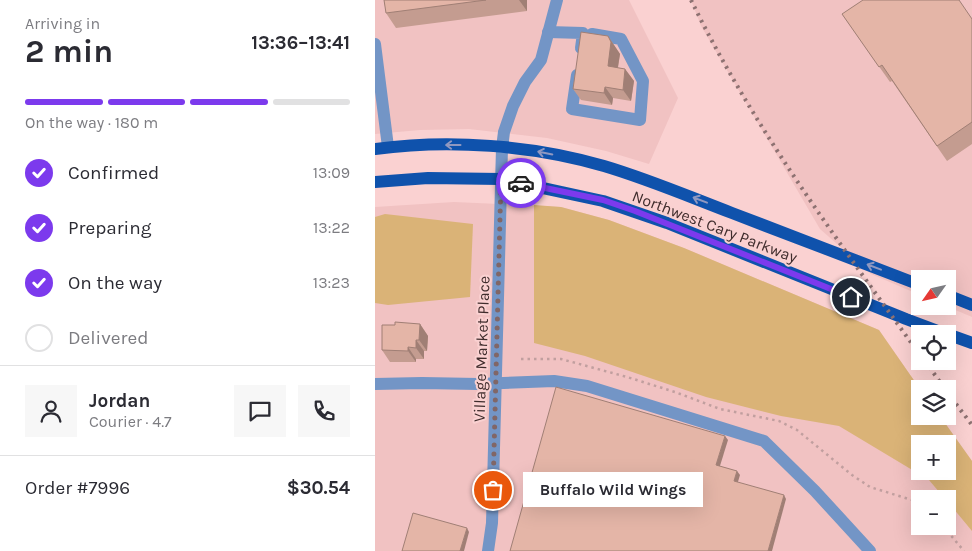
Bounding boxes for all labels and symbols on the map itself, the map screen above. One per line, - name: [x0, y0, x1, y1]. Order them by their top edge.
- one-way arrow: [445, 140, 462, 150]
- one-way arrow: [537, 147, 553, 157]
- courier: [496, 158, 546, 208]
- street label: Northwest Cary Parkway: [630, 186, 800, 267]
- one-way arrow: [693, 195, 708, 205]
- one-way arrow: [867, 262, 883, 271]
- north arrow: [911, 270, 956, 315]
- street label: Village Market Place: [469, 276, 494, 422]
- pin: [830, 276, 872, 318]
- pin: [472, 469, 514, 511]
- callout: Buffalo Wild Wings: [523, 472, 703, 508]

